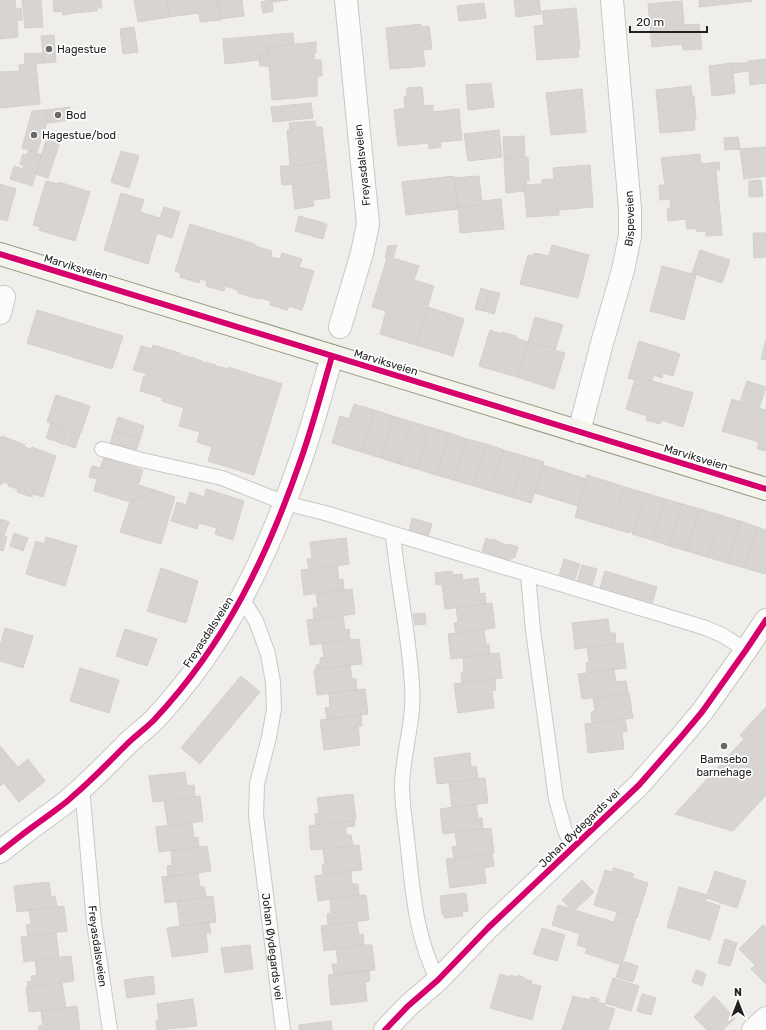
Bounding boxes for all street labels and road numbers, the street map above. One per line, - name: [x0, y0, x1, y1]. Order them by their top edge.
- street label: Freyasdalsveien: [352, 123, 373, 206]
- street label: Bispeveien: [622, 190, 637, 248]
- street label: Marviksveien: [42, 252, 109, 283]
- street label: Marviksveien: [352, 347, 419, 378]
- street label: Marviksveien: [662, 442, 729, 473]
- street label: Freyasdalsveien: [181, 594, 236, 670]
- street label: Johan Øydegards vei: [536, 786, 623, 870]
- street label: Johan Øydegards vei: [259, 892, 285, 1001]
- street label: Freyasdalsveien: [85, 905, 109, 988]

